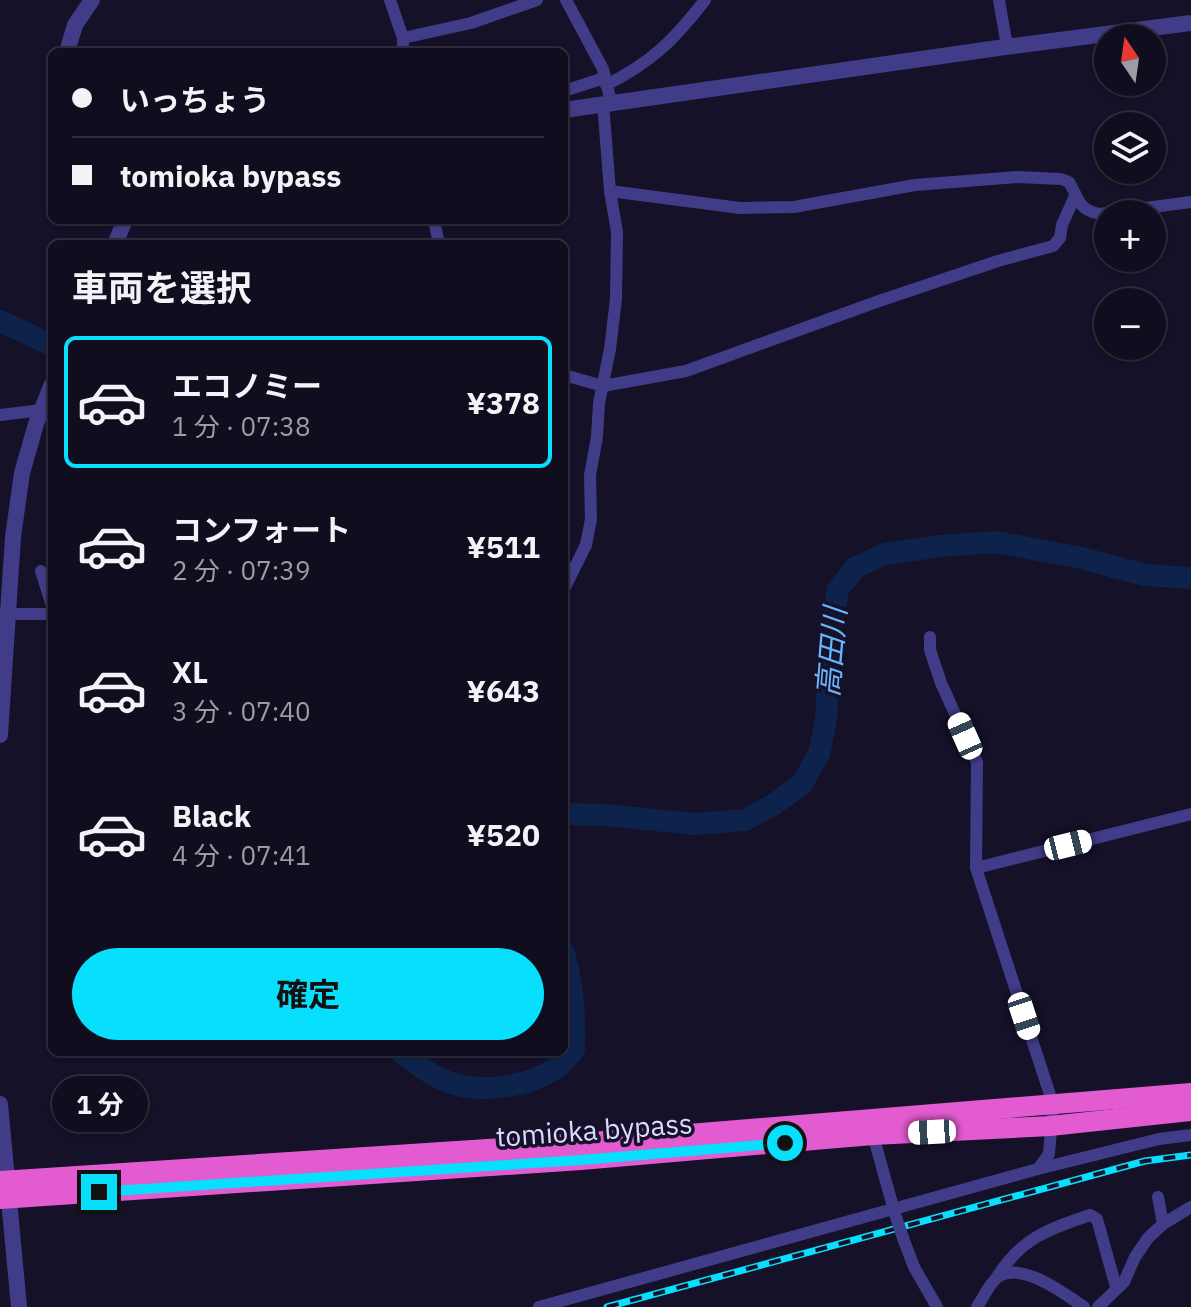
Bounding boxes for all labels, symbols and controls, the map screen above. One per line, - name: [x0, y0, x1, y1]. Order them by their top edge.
- north arrow: [1094, 24, 1166, 96]
- map controls: [1094, 24, 1166, 360]
- text: いっちょう: [120, 80, 270, 119]
- button: layers: [1094, 112, 1166, 184]
- text: tomioka bypass: [120, 156, 341, 195]
- button: +: [1094, 200, 1166, 272]
- text: 車両を選択: [72, 264, 252, 311]
- button: −: [1094, 288, 1166, 360]
- icon: car: [76, 366, 148, 438]
- text: エコノミー: [172, 366, 322, 405]
- text: ¥378: [467, 383, 540, 422]
- text: 1 分 · 07:38: [172, 409, 310, 443]
- icon: car: [76, 510, 148, 582]
- text: コンフォート: [172, 510, 351, 549]
- text: ¥511: [467, 527, 540, 566]
- text: 2 分 · 07:39: [172, 553, 310, 587]
- water label: 高田川: [807, 602, 854, 698]
- text: XL: [172, 652, 208, 691]
- icon: car: [76, 654, 148, 726]
- text: ¥643: [467, 671, 540, 710]
- text: 3 分 · 07:40: [172, 694, 310, 728]
- car: [944, 709, 986, 763]
- text: Black: [172, 796, 251, 835]
- icon: car: [76, 798, 148, 870]
- text: ¥520: [467, 815, 540, 854]
- car: [1042, 828, 1094, 862]
- text: 4 分 · 07:41: [172, 838, 310, 872]
- button: 確定: [72, 948, 544, 1040]
- car: [1005, 989, 1043, 1043]
- callout: 1 分: [51, 1076, 147, 1132]
- text: 1 分: [76, 1087, 124, 1121]
- street label: tomioka bypass: [494, 1104, 694, 1155]
- car: [907, 1119, 957, 1145]
- route start: [767, 1125, 803, 1161]
- route end: [81, 1174, 117, 1210]

